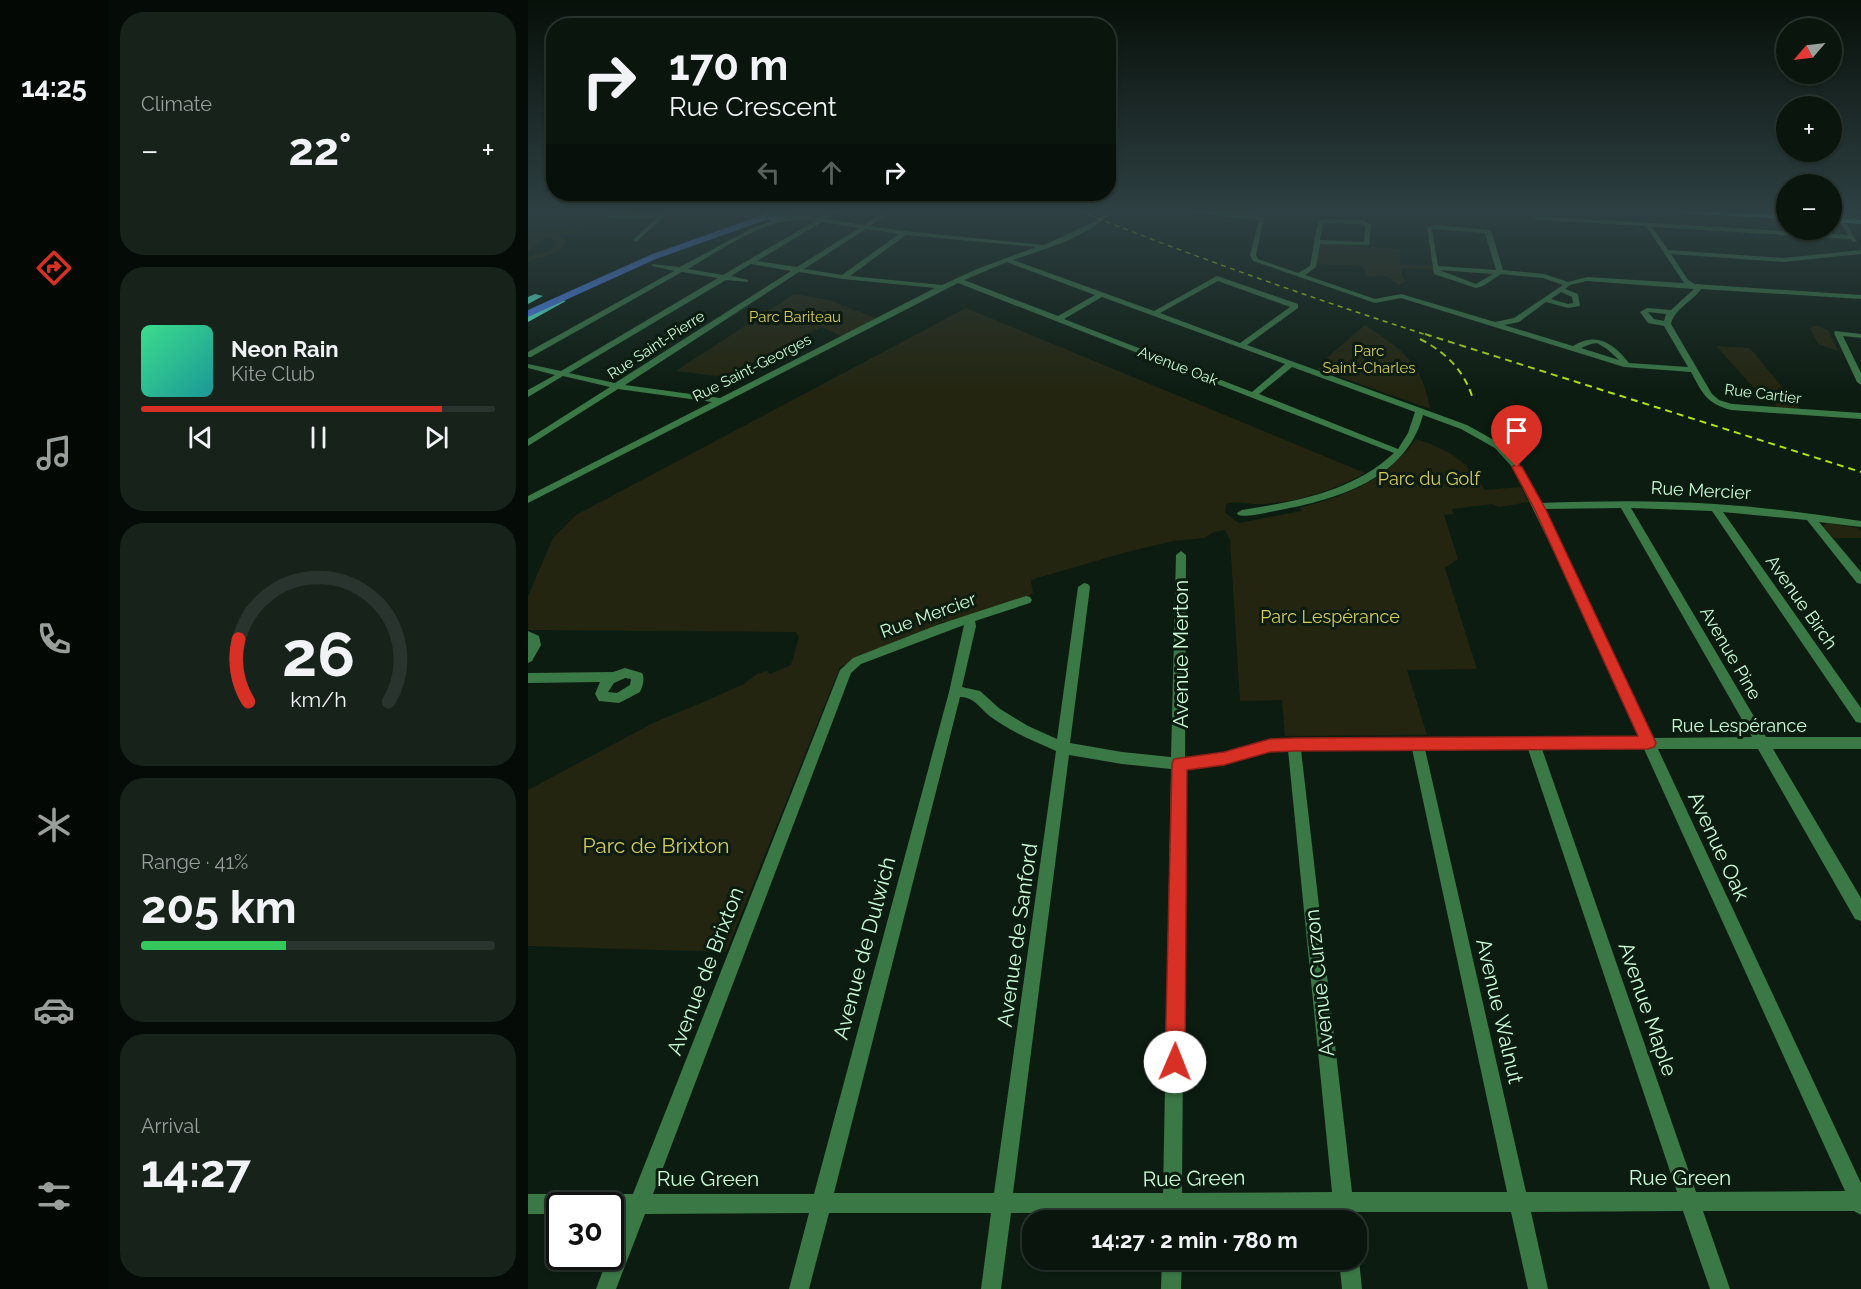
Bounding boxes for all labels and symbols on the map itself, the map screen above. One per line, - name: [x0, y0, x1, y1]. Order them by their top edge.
- north arrow: [1776, 18, 1842, 84]
- street label: Rue Saint-Pierre: [604, 307, 708, 383]
- park label: Parc Bariteau: [749, 308, 841, 326]
- street label: Rue Saint-Georges: [690, 330, 814, 406]
- park label: Parc Saint-Charles: [1322, 342, 1416, 377]
- street label: Avenue Oak: [1136, 343, 1220, 389]
- street label: Rue Cartier: [1724, 380, 1803, 408]
- pin: [1491, 405, 1542, 467]
- park label: Parc du Golf: [1378, 468, 1481, 489]
- street label: Rue Mercier: [1650, 477, 1752, 503]
- street label: Avenue Birch: [1762, 551, 1842, 653]
- street label: Avenue Merton: [1168, 580, 1193, 728]
- street label: Rue Mercier: [877, 588, 979, 642]
- street label: Avenue Pine: [1696, 603, 1766, 704]
- park label: Parc Lespérance: [1260, 606, 1400, 627]
- street label: Rue Lespérance: [1671, 715, 1807, 736]
- street label: Avenue Oak: [1683, 788, 1755, 904]
- park label: Parc de Brixton: [582, 833, 730, 858]
- street label: Avenue de Sanford: [992, 841, 1042, 1029]
- street label: Avenue de Dulwich: [828, 854, 900, 1042]
- street label: Avenue de Brixton: [661, 883, 749, 1059]
- street label: Avenue Curzon: [1299, 908, 1339, 1058]
- street label: Avenue Walnut: [1471, 936, 1529, 1086]
- street label: Avenue Maple: [1613, 939, 1683, 1079]
- position arrow: [1143, 1030, 1207, 1094]
- street label: Rue Green: [1142, 1165, 1246, 1191]
- street label: Rue Green: [1629, 1165, 1731, 1190]
- street label: Rue Green: [657, 1166, 759, 1191]
- speed limit sign: 30: [546, 1192, 624, 1270]

